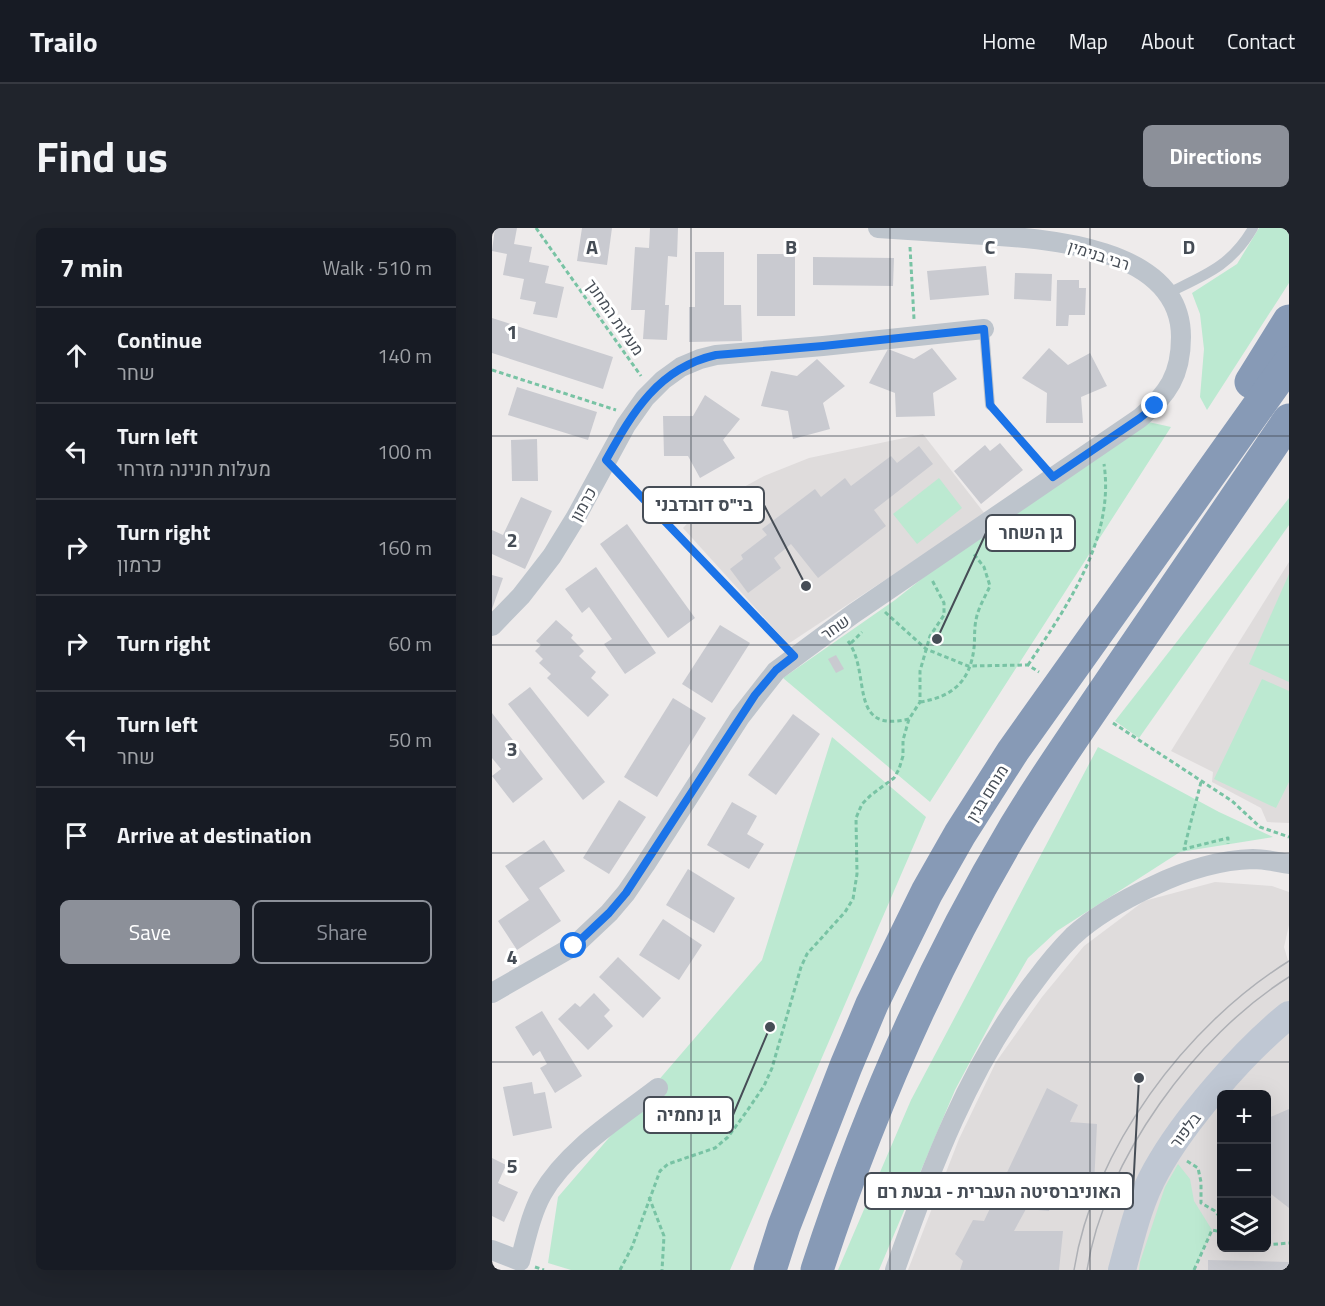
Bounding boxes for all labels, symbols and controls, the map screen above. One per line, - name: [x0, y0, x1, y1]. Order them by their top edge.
- text: Trailo: [30, 20, 98, 63]
- text: Home: [982, 25, 1036, 57]
- text: Map: [1069, 25, 1108, 57]
- text: About: [1141, 25, 1194, 57]
- text: Contact: [1227, 25, 1295, 57]
- text: Find us: [36, 124, 168, 188]
- button: Directions: [1143, 125, 1289, 187]
- text: A: [586, 231, 598, 262]
- text: B: [785, 231, 797, 262]
- text: C: [985, 231, 996, 262]
- text: D: [1183, 231, 1195, 262]
- street label: רבי בנימין: [1065, 234, 1133, 276]
- text: 7 min: [60, 248, 123, 287]
- text: Walk · 510 m: [323, 252, 432, 283]
- street label: מעלות המחנך: [580, 274, 650, 360]
- text: 1: [506, 316, 518, 347]
- text: Continue: [117, 323, 202, 357]
- icon: ahead: [60, 339, 93, 372]
- text: 140 m: [377, 340, 432, 371]
- text: שחר: [117, 357, 155, 388]
- route end: [1141, 392, 1167, 418]
- text: Turn left: [117, 419, 198, 453]
- icon: left: [60, 435, 93, 468]
- text: 100 m: [377, 436, 432, 467]
- text: מעלות חנינה מזרחי: [117, 453, 271, 484]
- street label: כרמון: [564, 482, 602, 526]
- callout: בי"ס דובדבני: [643, 487, 764, 523]
- text: בי"ס דובדבני: [655, 491, 753, 518]
- text: Turn right: [117, 515, 211, 549]
- callout: גן השחר: [986, 515, 1075, 551]
- text: גן השחר: [999, 519, 1063, 546]
- text: 2: [506, 524, 518, 555]
- icon: right: [60, 531, 93, 564]
- text: 160 m: [377, 532, 432, 563]
- text: כרמון: [117, 549, 162, 580]
- street label: שחר: [816, 608, 854, 646]
- text: Turn right: [117, 626, 211, 660]
- icon: right: [60, 627, 93, 660]
- text: 60 m: [388, 628, 432, 659]
- text: Turn left: [117, 707, 198, 741]
- icon: left: [60, 723, 93, 756]
- text: 50 m: [388, 724, 432, 755]
- text: 3: [506, 733, 518, 764]
- text: שחר: [117, 741, 155, 772]
- street label: מנחם בגין: [960, 760, 1014, 826]
- text: Arrive at destination: [117, 818, 312, 852]
- icon: arrive: [60, 819, 93, 852]
- button: Save: [60, 900, 240, 964]
- button: Share: [252, 900, 432, 964]
- route start: [560, 932, 586, 958]
- text: 4: [506, 941, 518, 972]
- map controls: [1217, 1090, 1271, 1252]
- button: +: [1217, 1090, 1271, 1144]
- callout: גן נחמיה: [644, 1097, 733, 1133]
- text: גן נחמיה: [656, 1101, 722, 1128]
- street label: בלפור: [1164, 1107, 1207, 1153]
- button: −: [1217, 1144, 1271, 1198]
- text: 5: [506, 1150, 518, 1181]
- callout: האוניברסיטה העברית - גבעת רם: [865, 1173, 1133, 1209]
- text: האוניברסיטה העברית - גבעת רם: [877, 1178, 1121, 1205]
- button: layers: [1217, 1198, 1271, 1252]

